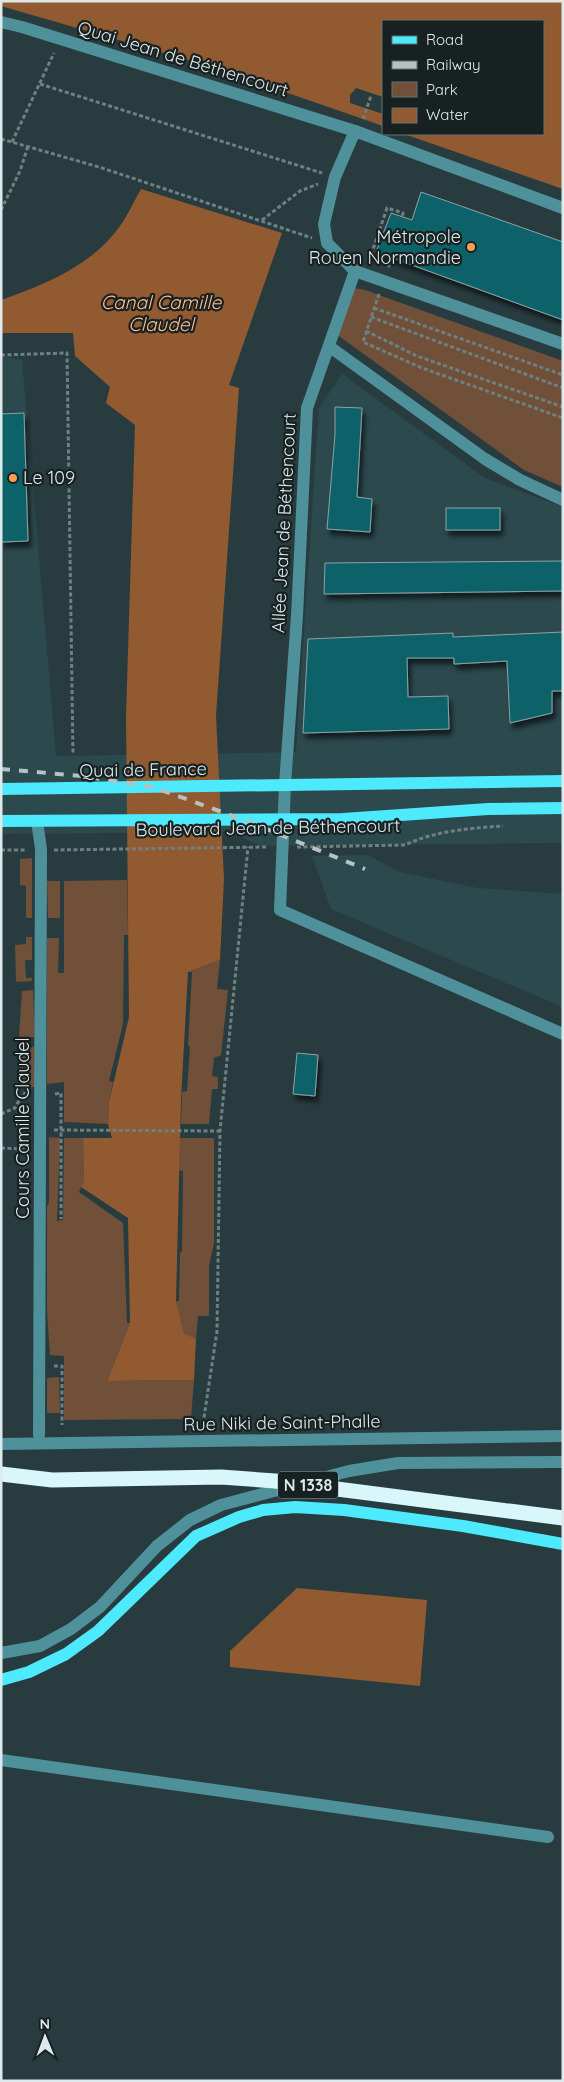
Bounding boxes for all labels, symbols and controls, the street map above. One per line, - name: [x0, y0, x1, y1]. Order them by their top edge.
- street label: Quai Jean de Béthencourt: [75, 16, 291, 102]
- legend: [382, 20, 544, 135]
- text: Road: [426, 30, 463, 49]
- text: Railway: [426, 55, 481, 74]
- text: Park: [426, 80, 458, 99]
- text: Water: [426, 105, 469, 124]
- place label: Métropole Rouen Normandie: [309, 225, 461, 269]
- marker: Métropole Rouen Normandie: [465, 241, 477, 253]
- water label: Canal Camille Claudel: [101, 290, 223, 336]
- street label: Allée Jean de Béthencourt: [266, 413, 301, 633]
- place label: Le 109: [23, 466, 75, 489]
- marker: Le 109: [7, 472, 19, 484]
- street label: Quai de France: [79, 757, 207, 782]
- street label: Boulevard Jean de Béthencourt: [136, 814, 400, 841]
- street label: Cours Camille Claudel: [11, 1037, 34, 1219]
- street label: Rue Niki de Saint-Phalle: [183, 1409, 381, 1436]
- road number: N 1338: [278, 1472, 338, 1498]
- north arrow: [20, 2012, 70, 2062]
- text: N: [39, 2015, 50, 2033]

